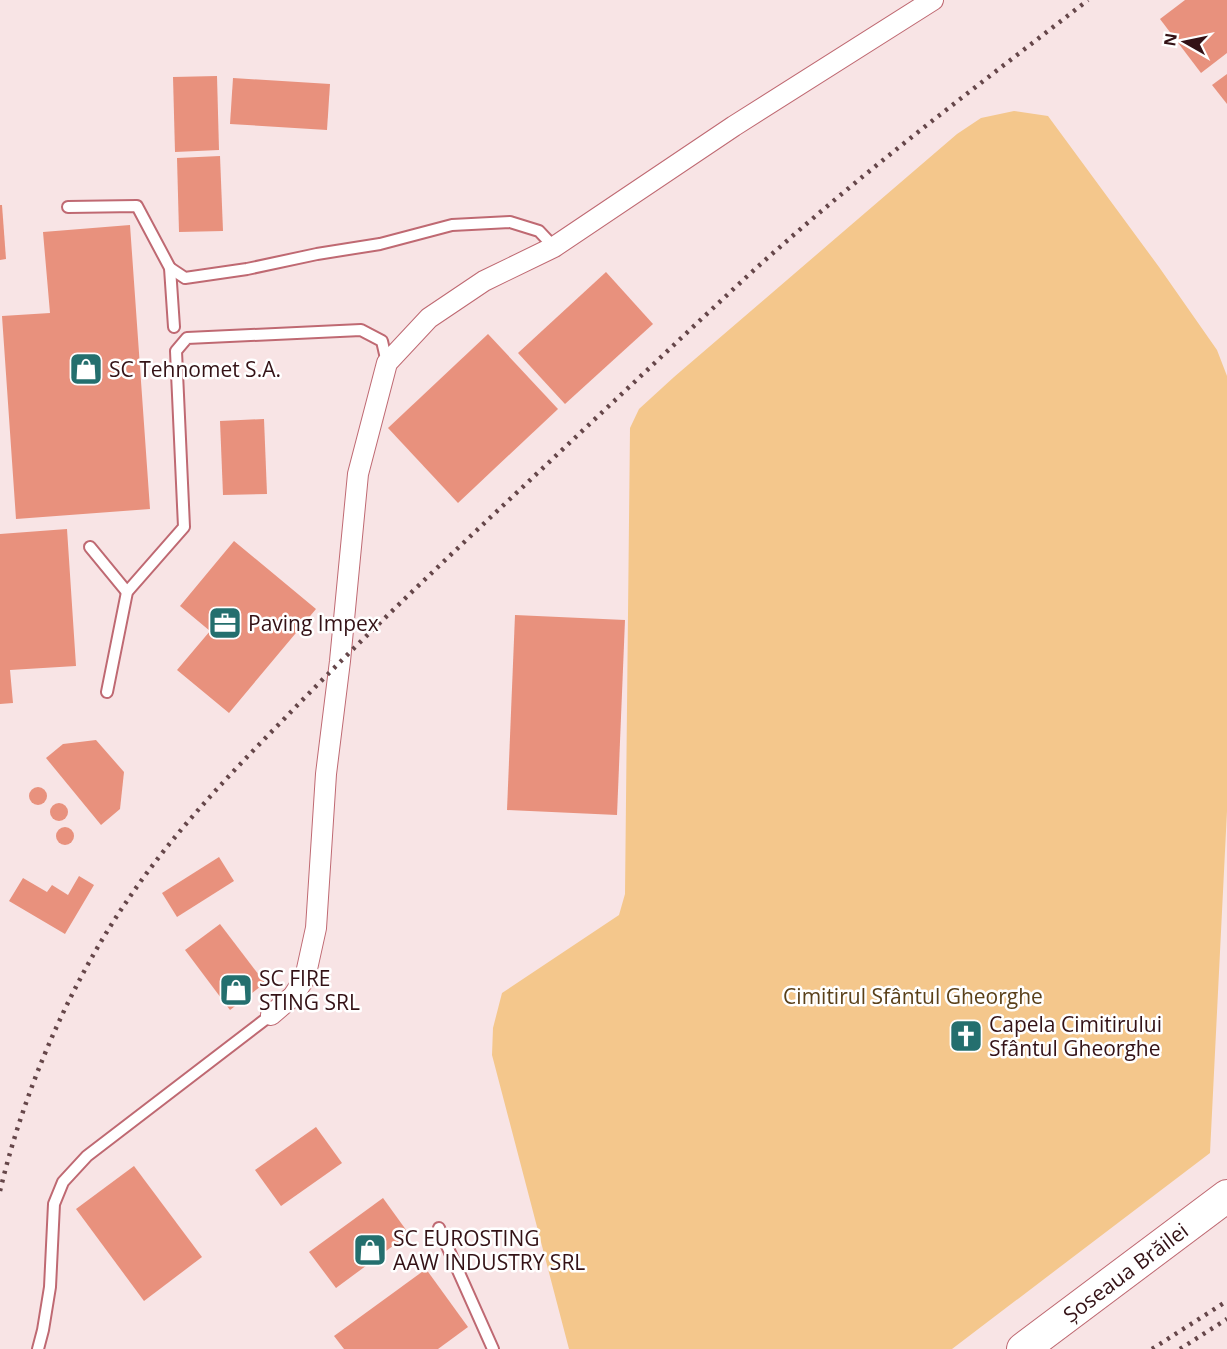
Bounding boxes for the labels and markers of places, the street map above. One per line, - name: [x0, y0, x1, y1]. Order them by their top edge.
- shop icon: SC Tehnomet S.A.: [68, 351, 104, 387]
- place label: SC Tehnomet S.A.: [109, 355, 281, 383]
- office icon: Paving Impex: [207, 605, 243, 641]
- place label: Paving Impex: [248, 609, 379, 637]
- place label: SC FIRE STING SRL: [259, 964, 360, 1016]
- shop icon: SC FIRE STING SRL: [218, 972, 254, 1008]
- place label: Capela Cimitirului Sfântul Gheorghe: [989, 1010, 1162, 1062]
- church icon: Capela Cimitirului Sfântul Gheorghe: [948, 1018, 984, 1054]
- place label: SC EUROSTING AAW INDUSTRY SRL: [393, 1224, 585, 1276]
- shop icon: SC EUROSTING AAW INDUSTRY SRL: [352, 1232, 388, 1268]

